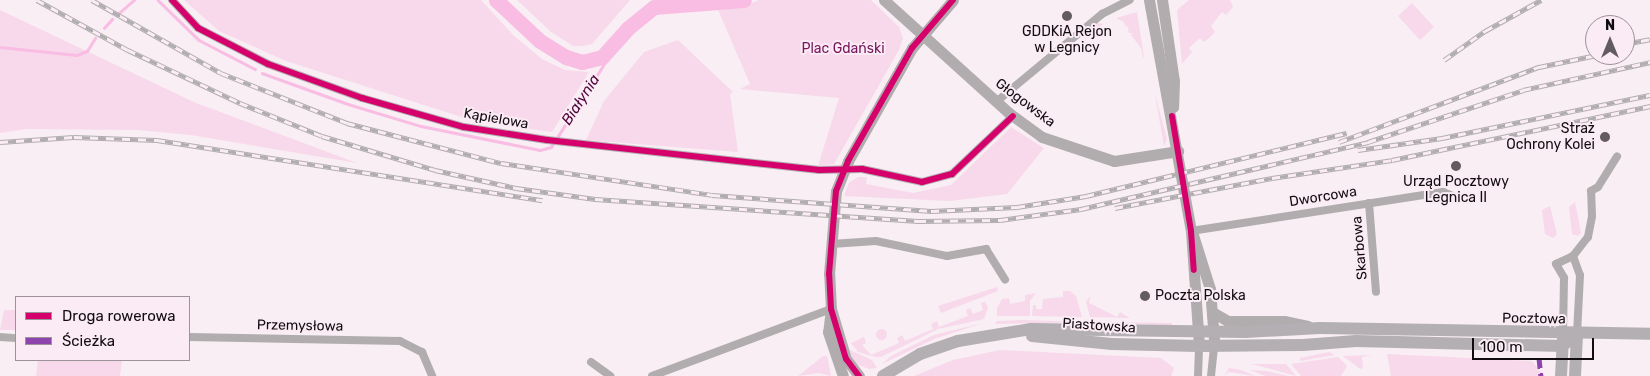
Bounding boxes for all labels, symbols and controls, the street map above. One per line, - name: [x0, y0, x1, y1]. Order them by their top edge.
- marker: GDDKiA Rejon w Legnicy: [1061, 10, 1073, 22]
- north arrow: [1585, 15, 1635, 65]
- text: N: [1605, 17, 1615, 34]
- place label: GDDKiA Rejon w Legnicy: [1022, 24, 1112, 56]
- park label: Plac Gdański: [801, 41, 885, 57]
- water label: Białynia: [558, 71, 604, 129]
- street label: Głogowska: [992, 75, 1058, 131]
- street label: Kąpielowa: [462, 105, 530, 133]
- place label: Straż Ochrony Kolei: [1506, 121, 1595, 154]
- marker: Straż Ochrony Kolei: [1599, 131, 1611, 143]
- marker: Urząd Pocztowy Legnica II: [1450, 160, 1462, 172]
- place label: Urząd Pocztowy Legnica II: [1403, 174, 1509, 206]
- street label: Dworcowa: [1288, 183, 1358, 211]
- street label: Skarbowa: [1349, 216, 1371, 280]
- place label: Poczta Polska: [1155, 288, 1246, 304]
- marker: Poczta Polska: [1139, 290, 1151, 302]
- legend: [15, 296, 190, 361]
- text: Droga rowerowa: [62, 307, 176, 325]
- street label: Pocztowa: [1502, 310, 1566, 328]
- street label: Piastowska: [1062, 315, 1136, 337]
- street label: Przemysłowa: [257, 317, 343, 335]
- scale bar: [1475, 328, 1598, 360]
- text: Ścieżka: [62, 332, 115, 350]
- text: 100 m: [1480, 338, 1522, 356]

